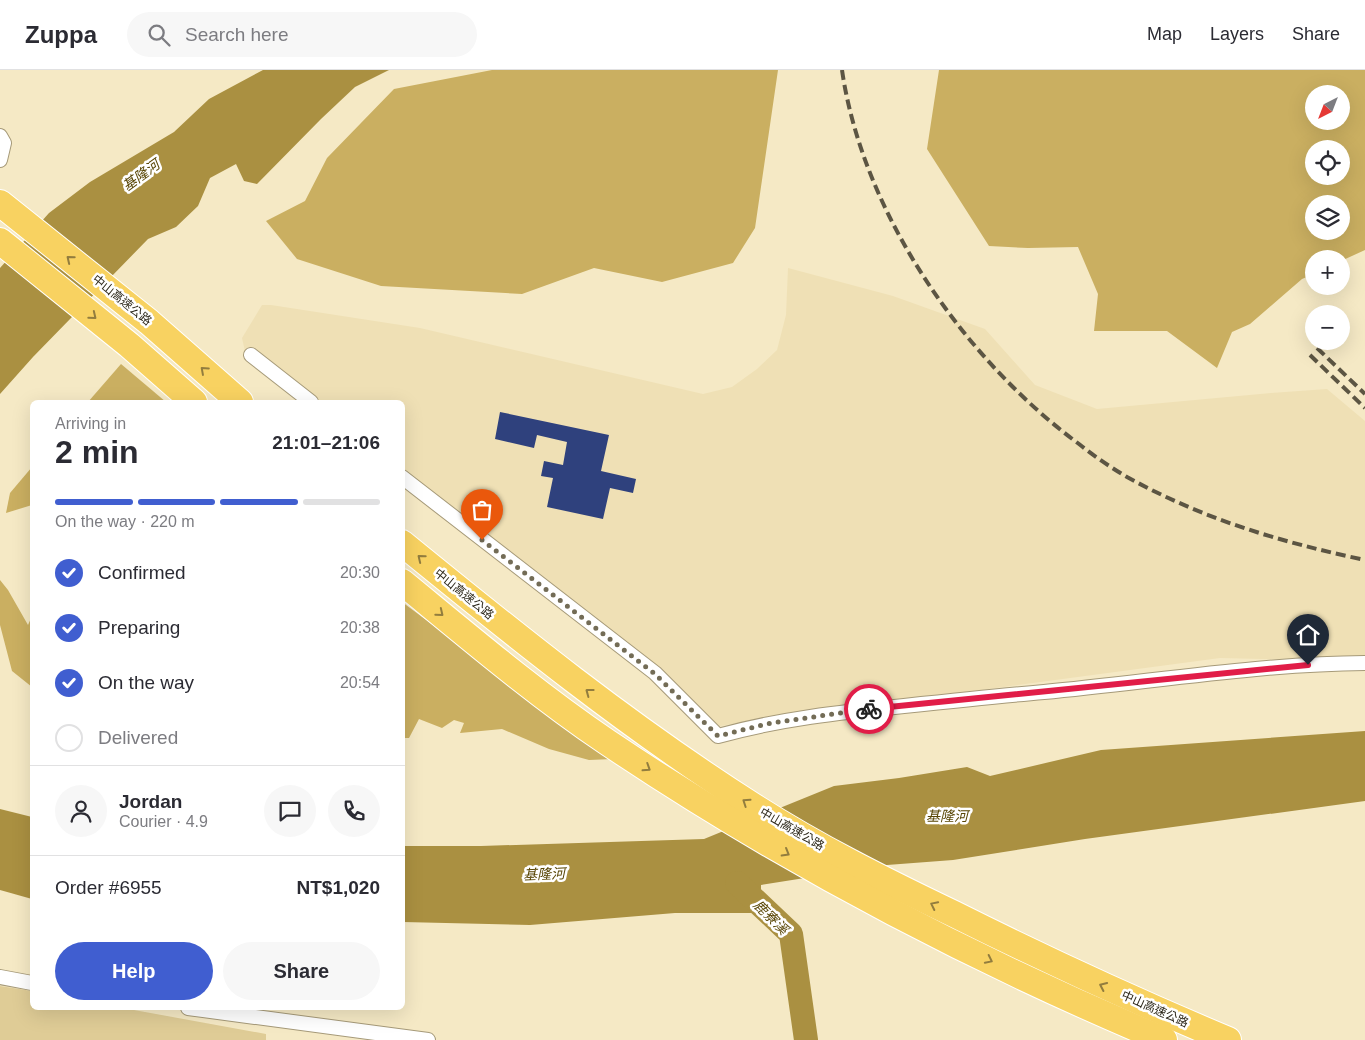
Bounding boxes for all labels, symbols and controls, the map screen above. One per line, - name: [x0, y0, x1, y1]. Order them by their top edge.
- search box: [127, 12, 477, 57]
- text: Zuppa: [25, 21, 97, 48]
- icon: search: [145, 21, 173, 49]
- text: Search here: [185, 24, 289, 45]
- text: Map: [1147, 24, 1182, 44]
- text: Layers: [1210, 24, 1264, 44]
- text: Share: [1292, 24, 1340, 44]
- north arrow: [1305, 85, 1350, 130]
- map controls: [1305, 85, 1350, 350]
- button: locate: [1305, 140, 1350, 185]
- water label: 基隆河: [119, 154, 165, 194]
- button: layers: [1305, 195, 1350, 240]
- button: +: [1305, 250, 1350, 295]
- one-way arrow: [66, 256, 76, 265]
- street label: 中山高速公路: [90, 272, 154, 328]
- button: −: [1305, 305, 1350, 350]
- one-way arrow: [87, 310, 96, 319]
- one-way arrow: [200, 367, 209, 376]
- text: Arriving in: [55, 415, 126, 432]
- text: 21:01–21:06: [272, 432, 380, 453]
- text: 2 min: [55, 434, 139, 470]
- pin: [461, 489, 503, 540]
- icon: bag: [468, 496, 496, 524]
- text: On the way · 220 m: [55, 513, 195, 530]
- one-way arrow: [418, 556, 427, 564]
- icon: check: [55, 559, 83, 587]
- text: Confirmed: [98, 562, 186, 583]
- text: 20:30: [340, 564, 380, 581]
- street label: 中山高速公路: [432, 566, 496, 622]
- one-way arrow: [435, 607, 444, 616]
- icon: check: [55, 614, 83, 642]
- pin: [1287, 614, 1329, 665]
- text: Preparing: [98, 617, 180, 638]
- text: 20:38: [340, 619, 380, 636]
- icon: home: [1294, 621, 1322, 649]
- icon: check: [55, 669, 83, 697]
- text: On the way: [98, 672, 194, 693]
- text: 20:54: [340, 674, 380, 691]
- courier: [844, 684, 894, 734]
- one-way arrow: [586, 690, 595, 698]
- icon: bike: [855, 695, 883, 723]
- text: Delivered: [98, 727, 178, 748]
- one-way arrow: [642, 761, 651, 771]
- button: person: [55, 785, 107, 837]
- button: chat: [264, 785, 316, 837]
- button: phone: [328, 785, 380, 837]
- text: Jordan: [119, 791, 182, 812]
- one-way arrow: [742, 798, 751, 808]
- street label: 中山高速公路: [757, 805, 827, 853]
- water label: 基隆河: [926, 808, 971, 824]
- text: Courier · 4.9: [119, 813, 208, 830]
- one-way arrow: [780, 846, 789, 856]
- water label: 基隆河: [523, 865, 568, 883]
- text: Order #6955: [55, 877, 162, 898]
- text: NT$1,020: [297, 877, 380, 898]
- water label: 鹿寮溪: [750, 896, 793, 939]
- one-way arrow: [931, 901, 940, 911]
- button: Help: [55, 942, 213, 1000]
- button: Share: [223, 942, 380, 1000]
- one-way arrow: [984, 954, 993, 964]
- one-way arrow: [1099, 981, 1108, 992]
- street label: 中山高速公路: [1119, 988, 1191, 1030]

